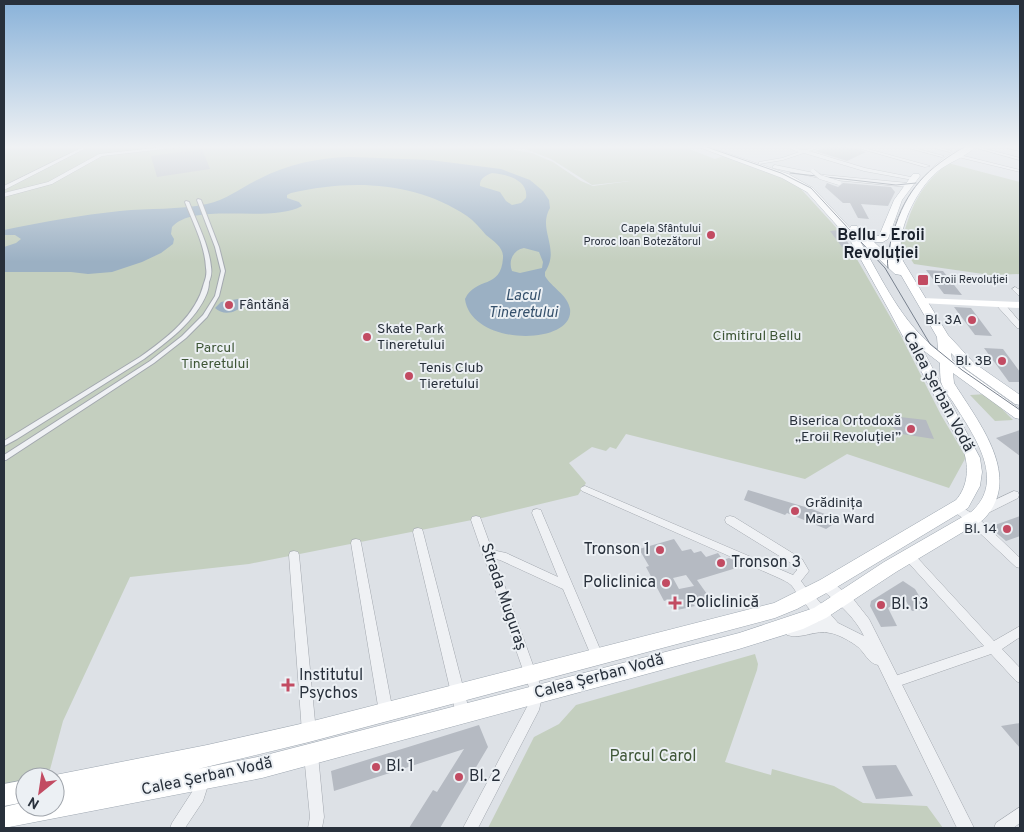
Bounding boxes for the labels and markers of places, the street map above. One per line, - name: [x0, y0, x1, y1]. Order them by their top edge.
- place label: Capela Sfântului Proroc Ioan Botezătorul: [584, 222, 701, 249]
- marker: Capela Sfântului Proroc Ioan Botezătorul: [705, 229, 717, 241]
- marker: Eroii Revoluției: [916, 273, 930, 287]
- place label: Eroii Revoluției: [934, 273, 1008, 287]
- place label: Fântănă: [239, 297, 289, 314]
- marker: Fântănă: [223, 299, 235, 311]
- place label: Bl. 3A: [925, 312, 962, 329]
- marker: Bl. 3A: [966, 314, 978, 326]
- place label: Skate Park Tineretului: [377, 321, 445, 354]
- marker: Skate Park Tineretului: [361, 331, 373, 343]
- place label: Bl. 3B: [955, 353, 992, 370]
- marker: Bl. 3B: [996, 355, 1008, 367]
- place label: Tenis Club Tieretului: [419, 360, 483, 393]
- marker: Tenis Club Tieretului: [403, 370, 415, 382]
- place label: Biserica Ortodoxă „Eroii Revoluției”: [789, 413, 901, 446]
- marker: Biserica Ortodoxă „Eroii Revoluției”: [905, 423, 917, 435]
- place label: Grădinița Maria Ward: [805, 495, 875, 528]
- marker: Grădinița Maria Ward: [789, 505, 801, 517]
- place label: Bl. 14: [964, 521, 997, 538]
- marker: Bl. 14: [1001, 523, 1013, 535]
- place label: Tronson 1: [583, 540, 650, 560]
- marker: Tronson 1: [654, 544, 666, 556]
- place label: Tronson 3: [731, 553, 801, 573]
- marker: Tronson 3: [715, 557, 727, 569]
- place label: Policlinica: [583, 573, 656, 593]
- marker: Policlinica: [660, 577, 672, 589]
- place label: Policlinică: [686, 593, 759, 613]
- place label: Bl. 13: [891, 595, 929, 615]
- marker: Policlinică: [668, 596, 682, 610]
- marker: Bl. 13: [875, 599, 887, 611]
- place label: Institutul Psychos: [299, 666, 363, 704]
- marker: Institutul Psychos: [281, 678, 295, 692]
- place label: Bl. 1: [386, 757, 414, 777]
- marker: Bl. 1: [370, 761, 382, 773]
- place label: Bl. 2: [469, 767, 501, 787]
- marker: Bl. 2: [453, 771, 465, 783]

